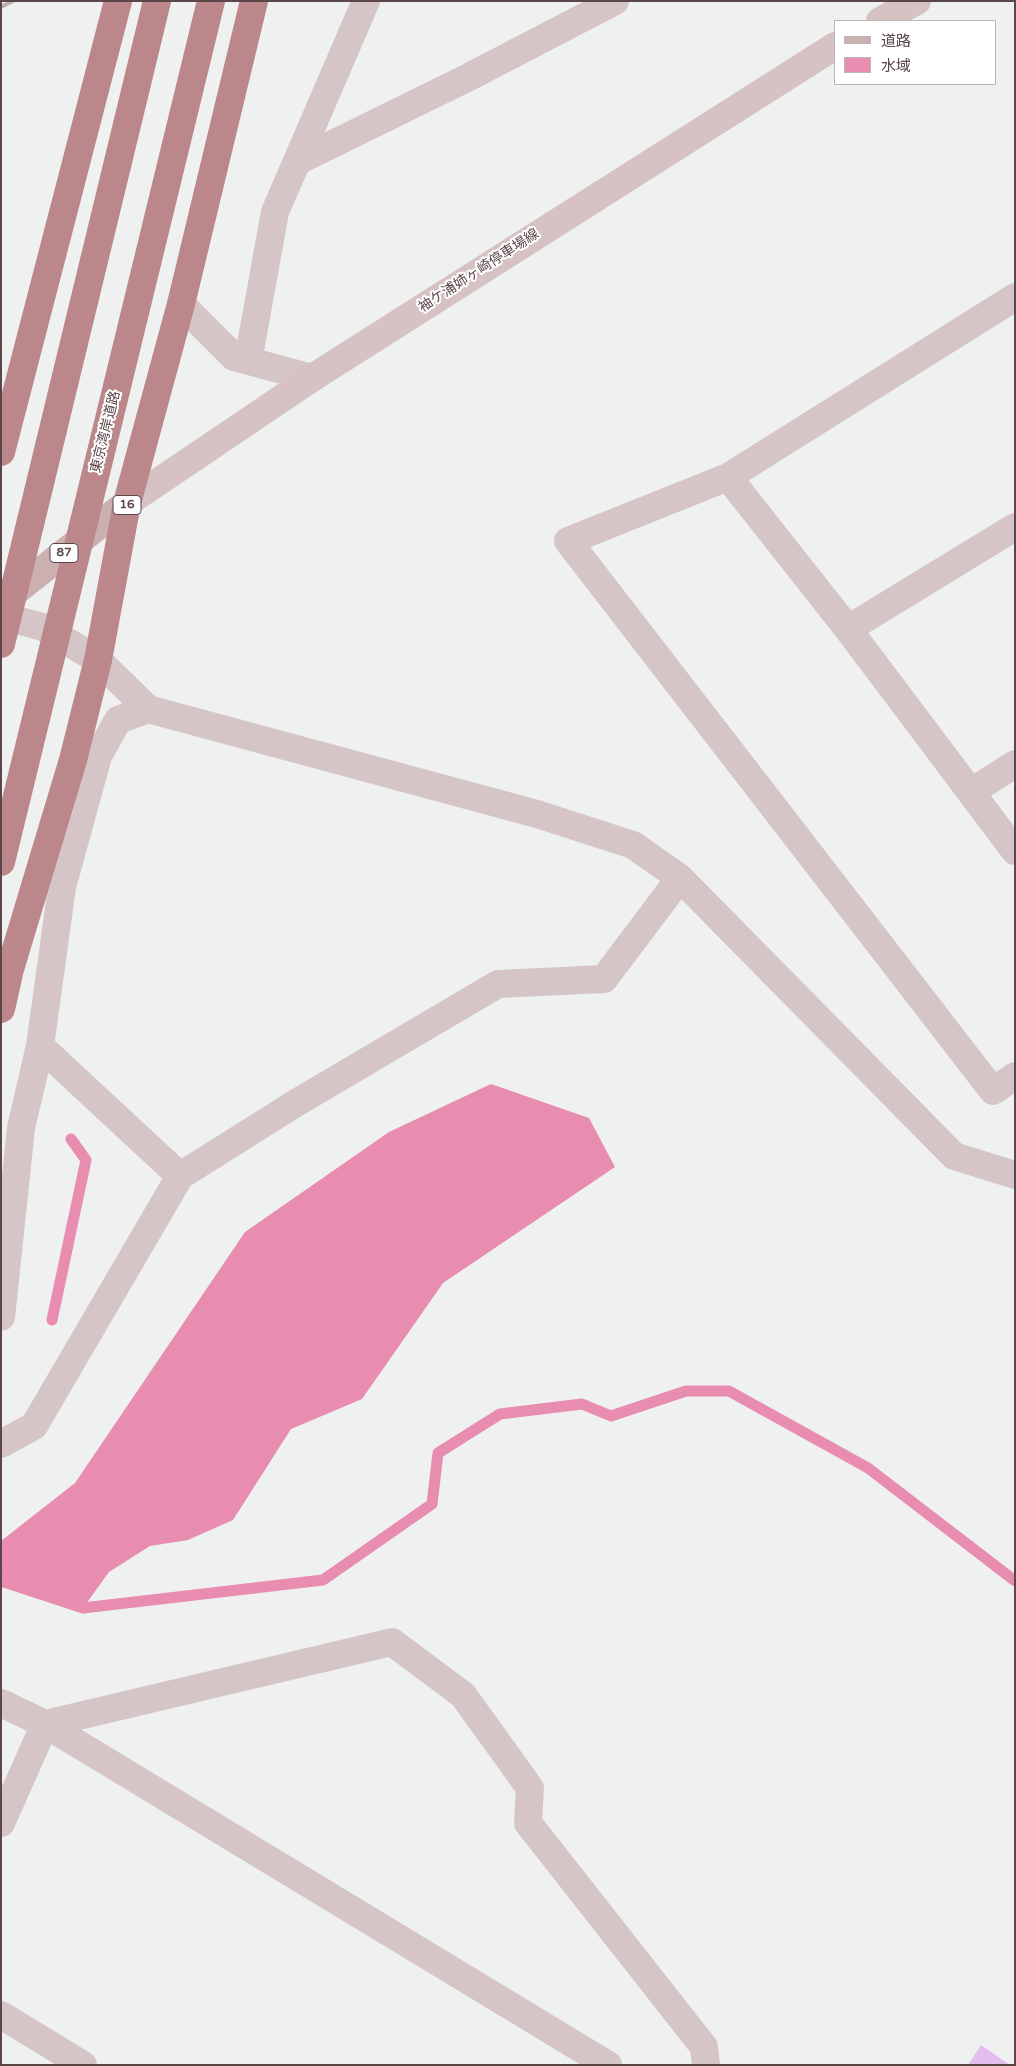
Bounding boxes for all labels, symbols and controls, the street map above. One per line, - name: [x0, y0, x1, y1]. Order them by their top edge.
- legend: [834, 20, 996, 85]
- text: 道路: [881, 32, 911, 50]
- text: 水域: [881, 57, 911, 75]
- street label: 袖ケ浦姉ヶ崎停車場線: [416, 226, 542, 316]
- street label: 東京湾岸道路: [88, 389, 124, 475]
- road number: 16: [113, 496, 141, 514]
- road number: 87: [50, 544, 78, 562]

